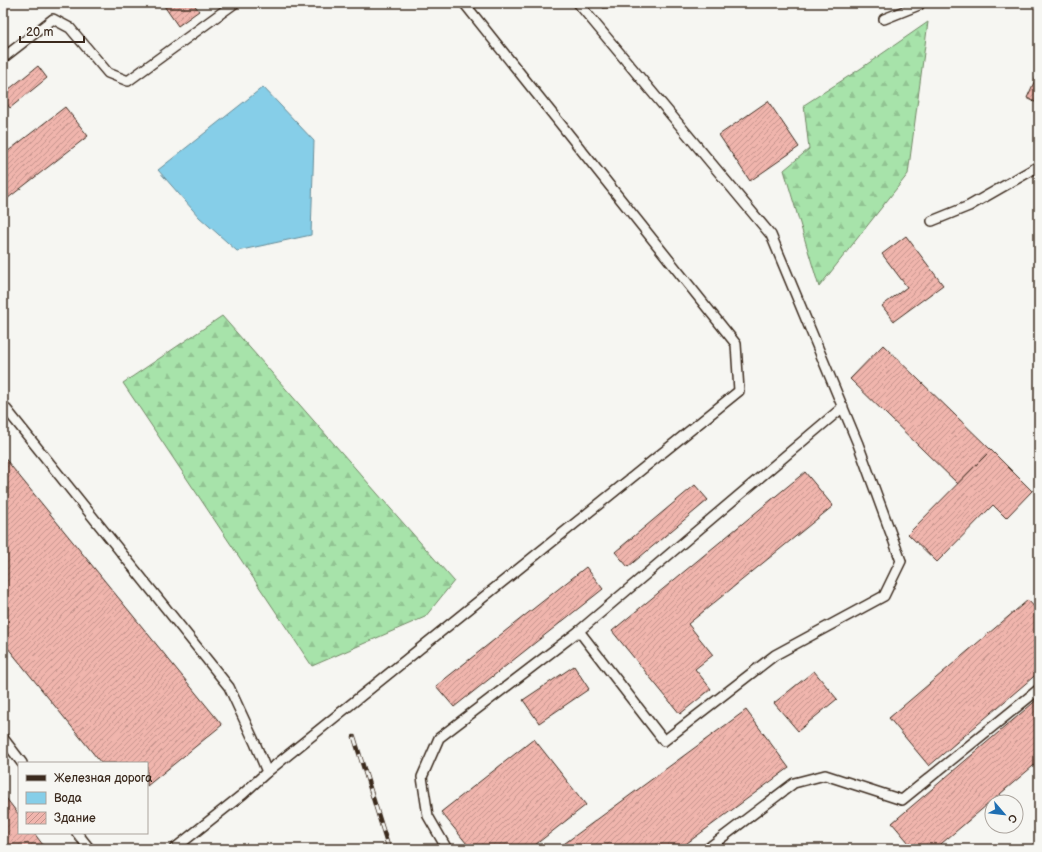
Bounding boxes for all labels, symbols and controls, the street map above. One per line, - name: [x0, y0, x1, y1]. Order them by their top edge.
- scale bar: [20, 18, 84, 44]
- text: 20 m: [26, 25, 53, 40]
- legend: [18, 762, 148, 834]
- text: Железная дорога: [54, 771, 152, 786]
- text: Вода: [54, 791, 82, 806]
- north arrow: [984, 794, 1024, 834]
- text: Здание: [54, 811, 96, 826]
- text: С: [1005, 812, 1020, 825]

